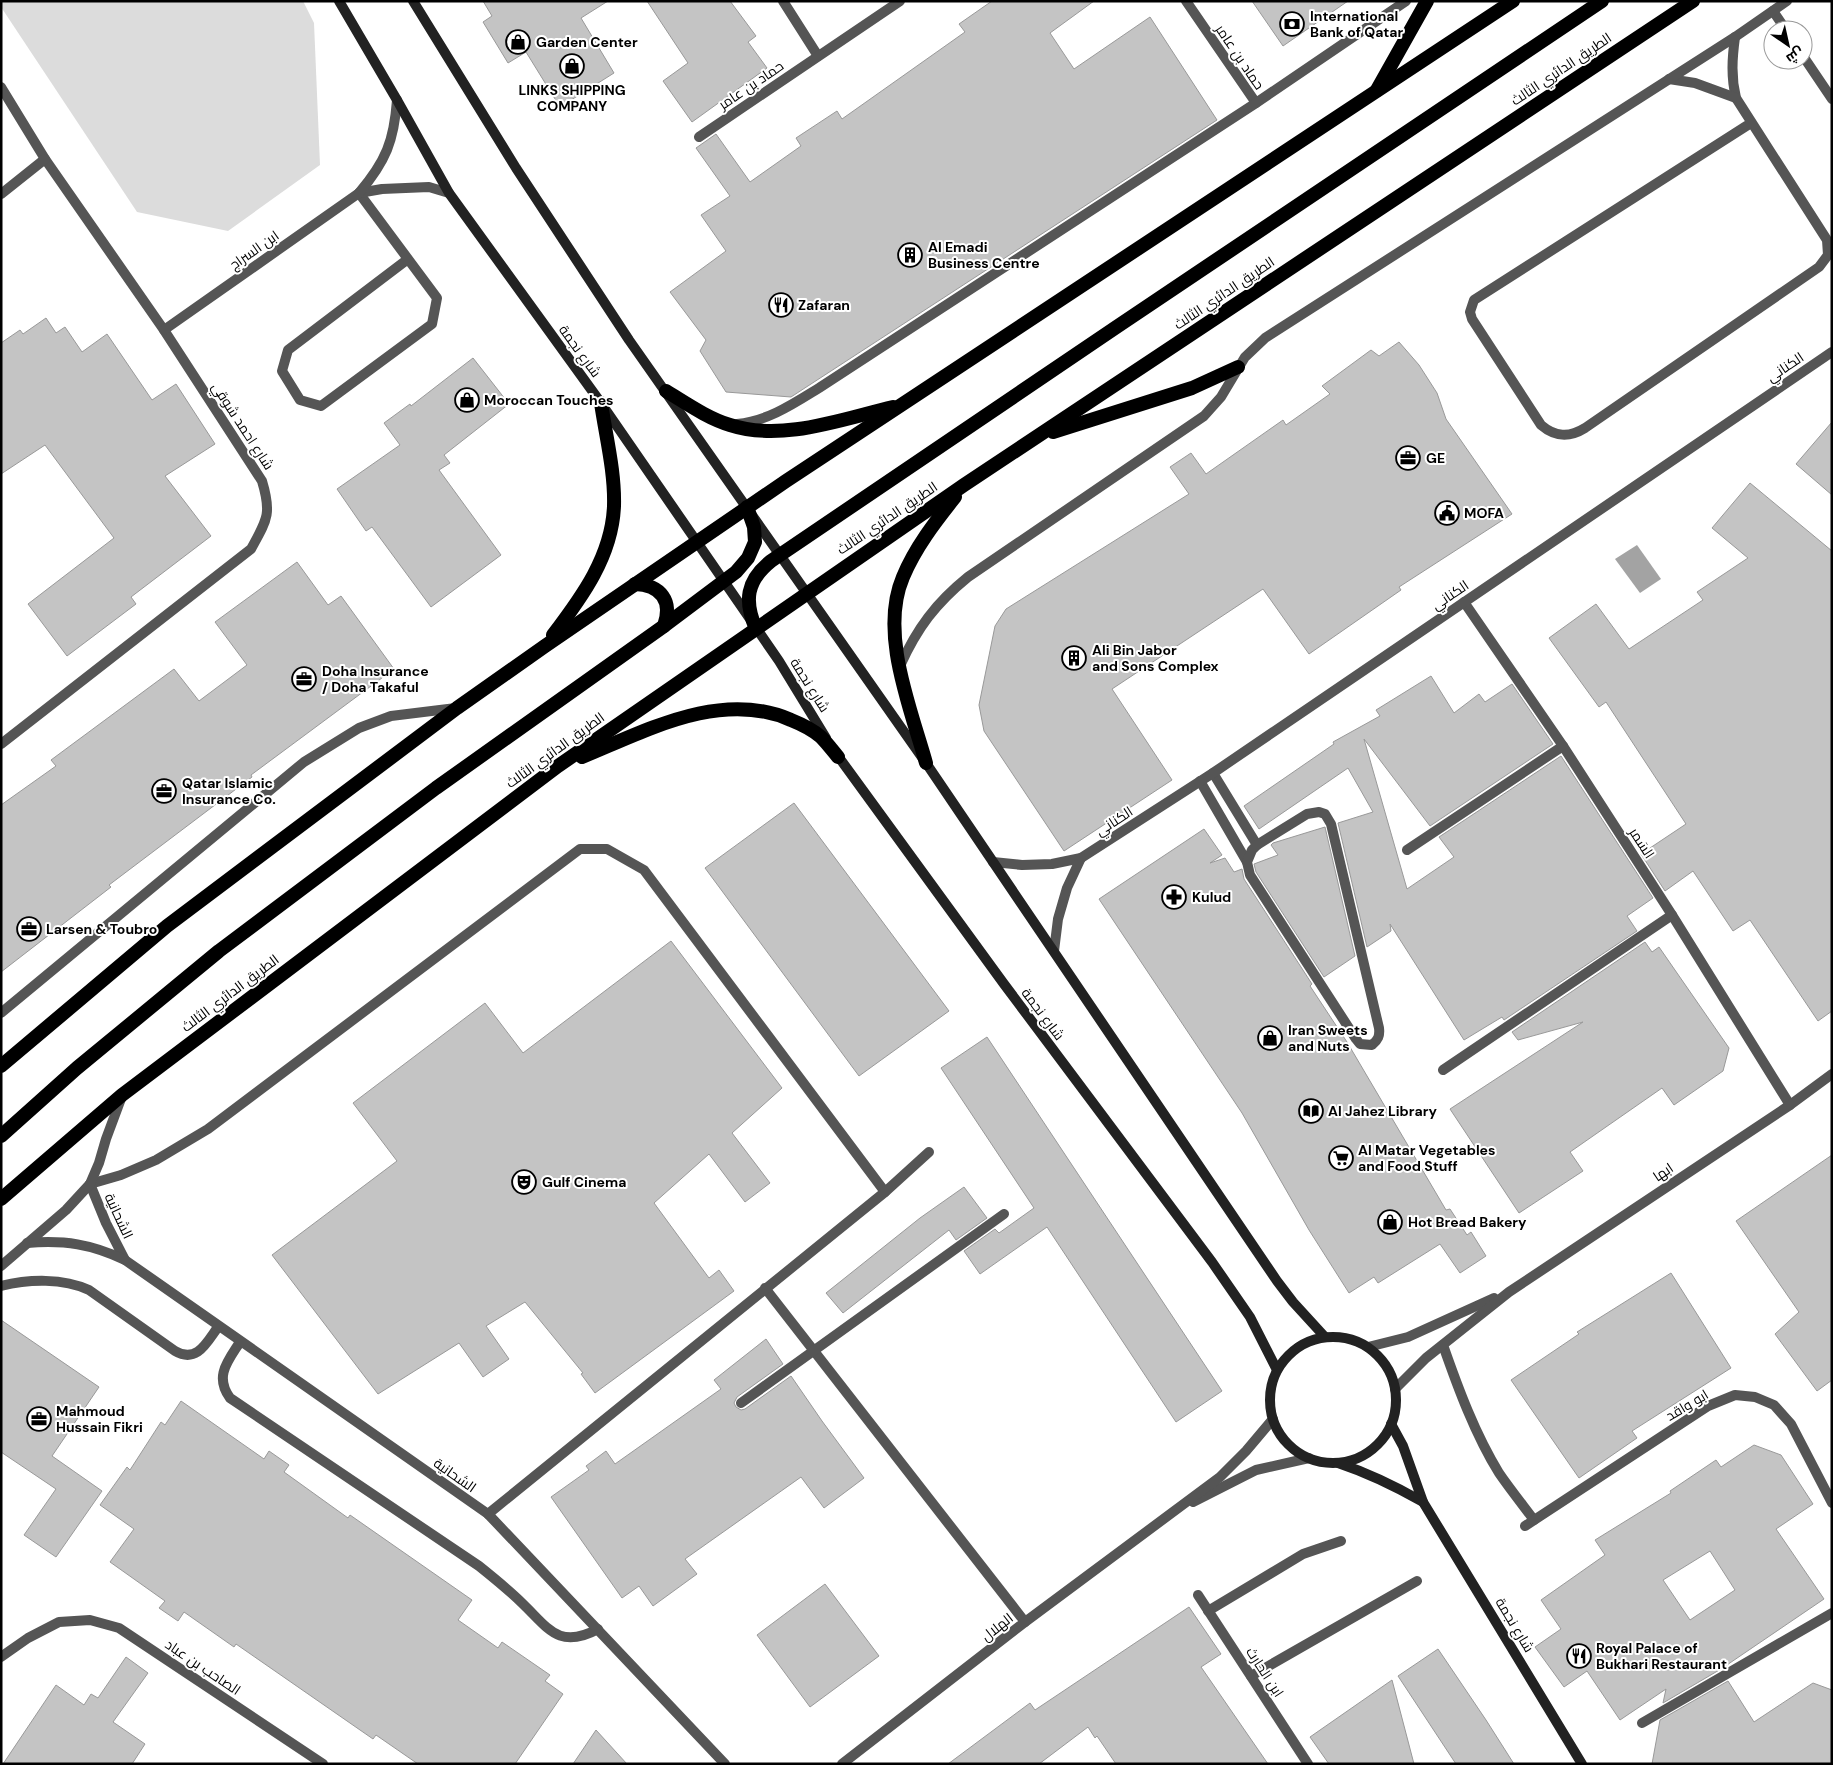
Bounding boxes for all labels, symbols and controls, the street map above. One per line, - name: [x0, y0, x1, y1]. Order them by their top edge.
- place label: International Bank of Qatar: [1310, 7, 1404, 41]
- bank icon: International Bank of Qatar: [1279, 11, 1305, 37]
- street label: حماد بن عامر: [1211, 20, 1268, 93]
- north arrow: [1763, 20, 1813, 70]
- shop icon: Garden Center: [505, 29, 531, 55]
- street label: الطريق الدائري الثالث: [1507, 29, 1616, 112]
- place label: Garden Center: [536, 33, 638, 51]
- text: ش: [1783, 43, 1808, 68]
- shop icon: LINKS SHIPPING COMPANY: [559, 53, 585, 79]
- street label: حماد بن عامر: [714, 57, 787, 114]
- place label: LINKS SHIPPING COMPANY: [518, 81, 626, 115]
- street label: ابن السراج: [226, 226, 282, 274]
- place label: Al Emadi Business Centre: [928, 238, 1040, 272]
- building icon: Al Emadi Business Centre: [897, 242, 923, 268]
- street label: الطريق الدائري الثالث: [1170, 253, 1279, 336]
- restaurant icon: Zafaran: [768, 292, 794, 318]
- place label: Zafaran: [798, 296, 850, 314]
- street label: شارع نجمة: [555, 321, 605, 381]
- street label: الكناني: [1763, 348, 1809, 388]
- street label: شارع احمد شوقي: [205, 379, 278, 475]
- shop icon: Moroccan Touches: [454, 387, 480, 413]
- place label: Moroccan Touches: [484, 391, 614, 409]
- office icon: GE: [1395, 445, 1421, 471]
- place label: GE: [1426, 449, 1445, 467]
- street label: الطريق الدائري الثالث: [833, 478, 942, 561]
- public building icon: MOFA: [1434, 500, 1460, 526]
- place label: MOFA: [1464, 504, 1504, 522]
- street label: الكناني: [1428, 576, 1474, 616]
- place label: Ali Bin Jabor and Sons Complex: [1092, 641, 1219, 675]
- building icon: Ali Bin Jabor and Sons Complex: [1061, 645, 1087, 671]
- street label: شارع نجمة: [786, 655, 834, 715]
- place label: Doha Insurance / Doha Takaful: [322, 662, 429, 696]
- office icon: Doha Insurance / Doha Takaful: [291, 666, 317, 692]
- street label: الطريق الدائري الثالث: [502, 708, 610, 794]
- place label: Qatar Islamic Insurance Co.: [182, 774, 276, 808]
- office icon: Qatar Islamic Insurance Co.: [151, 778, 177, 804]
- street label: الكناني: [1092, 802, 1138, 842]
- street label: السَمر: [1625, 823, 1659, 862]
- pharmacy icon: Kulud: [1161, 884, 1187, 910]
- place label: Kulud: [1192, 888, 1231, 906]
- office icon: Larsen & Toubro: [16, 916, 42, 942]
- place label: Larsen & Toubro: [46, 920, 157, 938]
- street label: الطريق الدائري الثالث: [178, 950, 284, 1038]
- street label: شارع نجمة: [1018, 984, 1068, 1044]
- place label: Iran Sweets and Nuts: [1288, 1021, 1368, 1055]
- shop icon: Iran Sweets and Nuts: [1257, 1025, 1283, 1051]
- library icon: Al Jahez Library: [1298, 1098, 1324, 1124]
- place label: Al Jahez Library: [1328, 1102, 1437, 1120]
- place label: Al Matar Vegetables and Food Stuff: [1358, 1141, 1496, 1175]
- supermarket icon: Al Matar Vegetables and Food Stuff: [1328, 1145, 1354, 1171]
- street label: ابها: [1649, 1159, 1677, 1185]
- theatre icon: Gulf Cinema: [511, 1169, 537, 1195]
- place label: Gulf Cinema: [542, 1173, 626, 1191]
- street label: الشحانية: [101, 1190, 137, 1242]
- shop icon: Hot Bread Bakery: [1377, 1209, 1403, 1235]
- place label: Hot Bread Bakery: [1408, 1213, 1527, 1231]
- street label: ابو واقد: [1662, 1385, 1712, 1425]
- place label: Mahmoud Hussain Fikri: [56, 1402, 143, 1436]
- office icon: Mahmoud Hussain Fikri: [26, 1406, 52, 1432]
- street label: الشحانية: [430, 1454, 480, 1496]
- street label: شارع نجمة: [1492, 1594, 1538, 1656]
- street label: الهلال: [977, 1609, 1017, 1645]
- street label: الصاحب بن عباد: [162, 1635, 244, 1699]
- place label: Royal Palace of Bukhari Restaurant: [1596, 1639, 1727, 1673]
- restaurant icon: Royal Palace of Bukhari Restaurant: [1566, 1643, 1592, 1669]
- street label: ابن الحارث: [1242, 1644, 1288, 1700]

